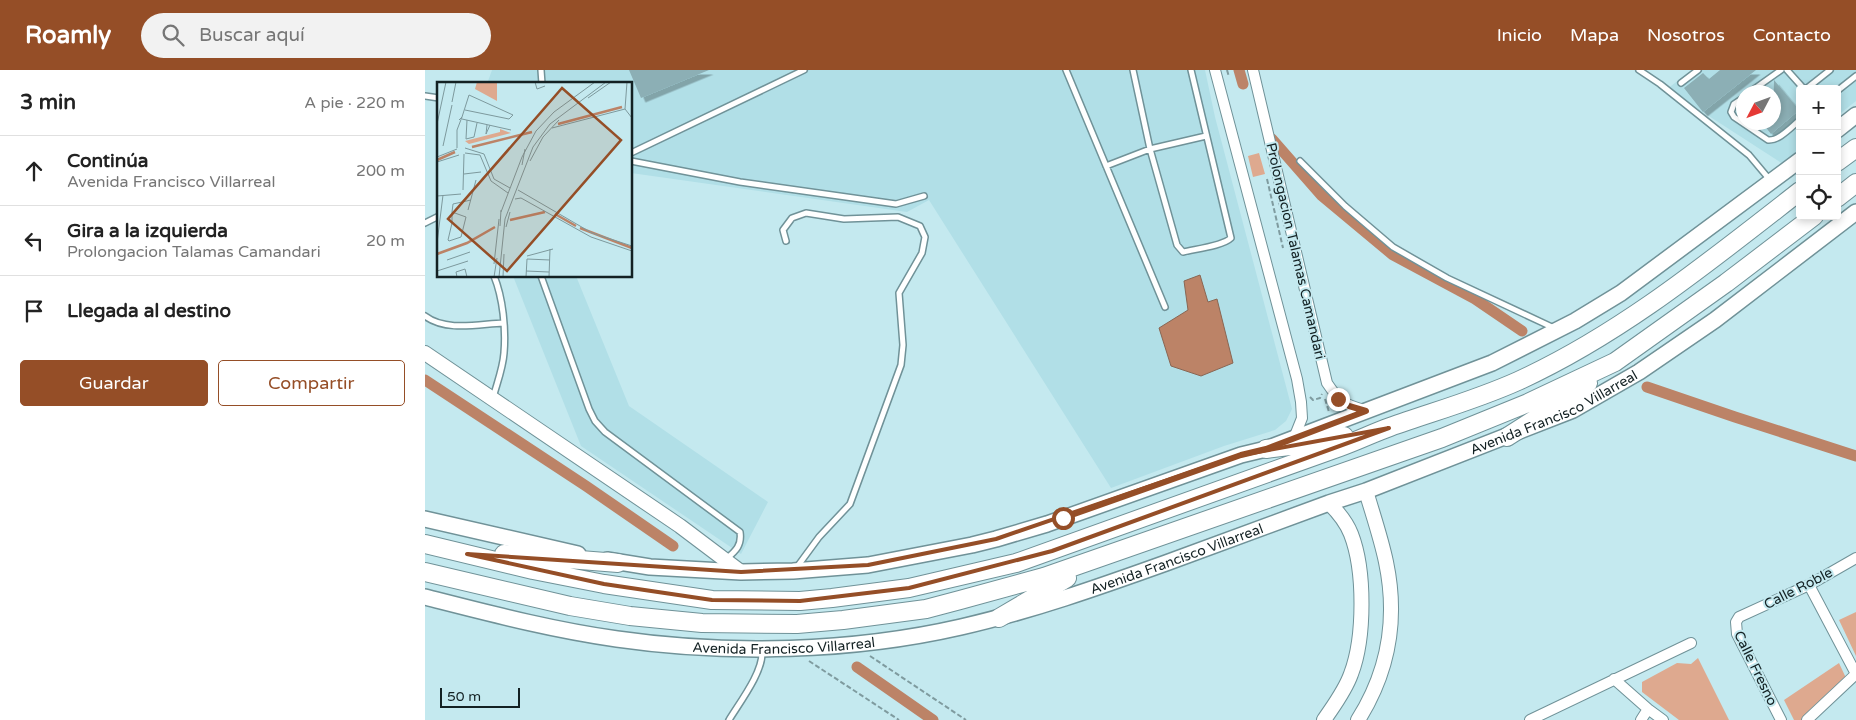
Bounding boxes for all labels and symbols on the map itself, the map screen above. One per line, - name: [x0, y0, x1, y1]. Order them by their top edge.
- inset map: [437, 82, 633, 278]
- north arrow: [1736, 85, 1781, 130]
- street label: Prolongacion Talamas Camandari: [1262, 141, 1329, 361]
- street label: Avenida Francisco Villarreal: [1468, 367, 1641, 458]
- route end: [1327, 388, 1350, 411]
- route start: [1052, 507, 1075, 530]
- street label: Avenida Francisco Villarreal: [1088, 520, 1266, 598]
- street label: Calle Roble: [1761, 564, 1836, 613]
- street label: Calle Fresno: [1730, 628, 1781, 708]
- street label: Avenida Francisco Villarreal: [692, 634, 876, 658]
- scale bar: [440, 685, 520, 708]

